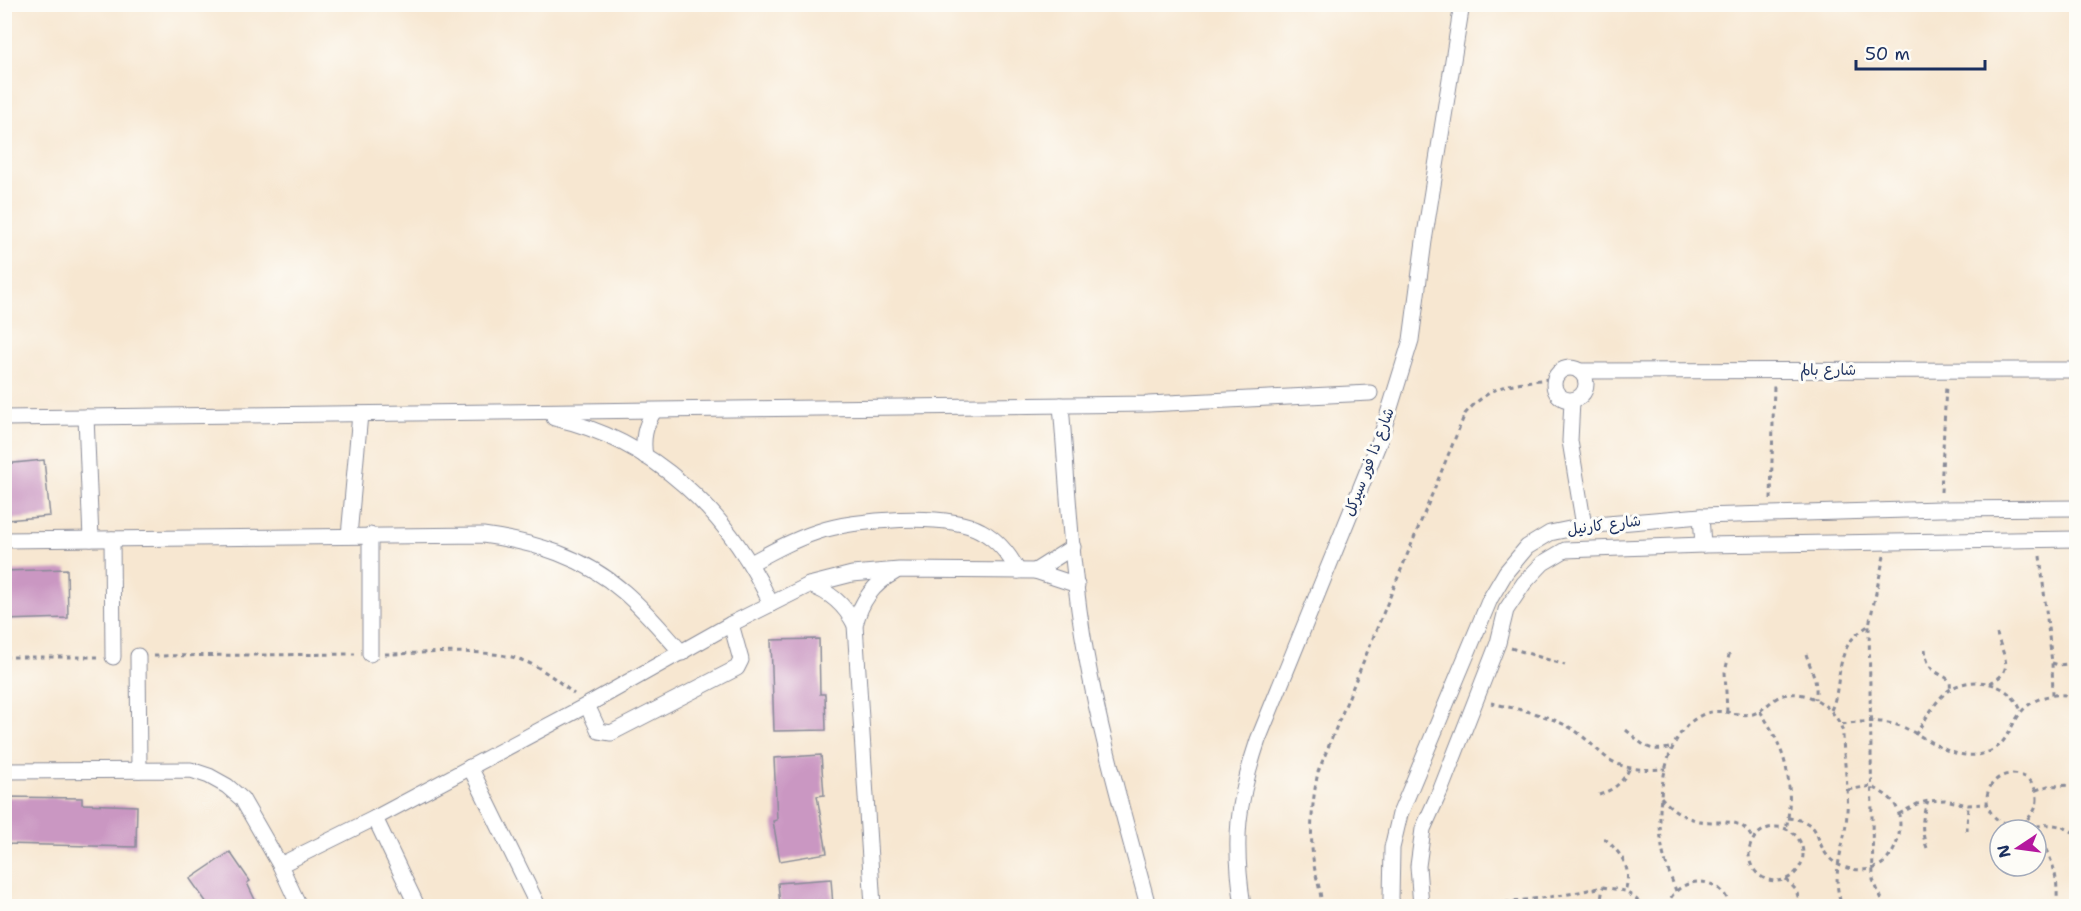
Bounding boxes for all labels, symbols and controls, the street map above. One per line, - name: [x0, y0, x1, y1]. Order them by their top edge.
- scale bar: [1856, 33, 1985, 71]
- text: 50 m: [1865, 42, 1910, 66]
- street label: شارع بالم: [1800, 360, 1856, 381]
- street label: شارع ذا فور سيركل: [1339, 405, 1399, 519]
- street label: شارع كارنيل: [1566, 511, 1642, 539]
- north arrow: [1988, 818, 2048, 878]
- text: N: [1992, 843, 2016, 860]

